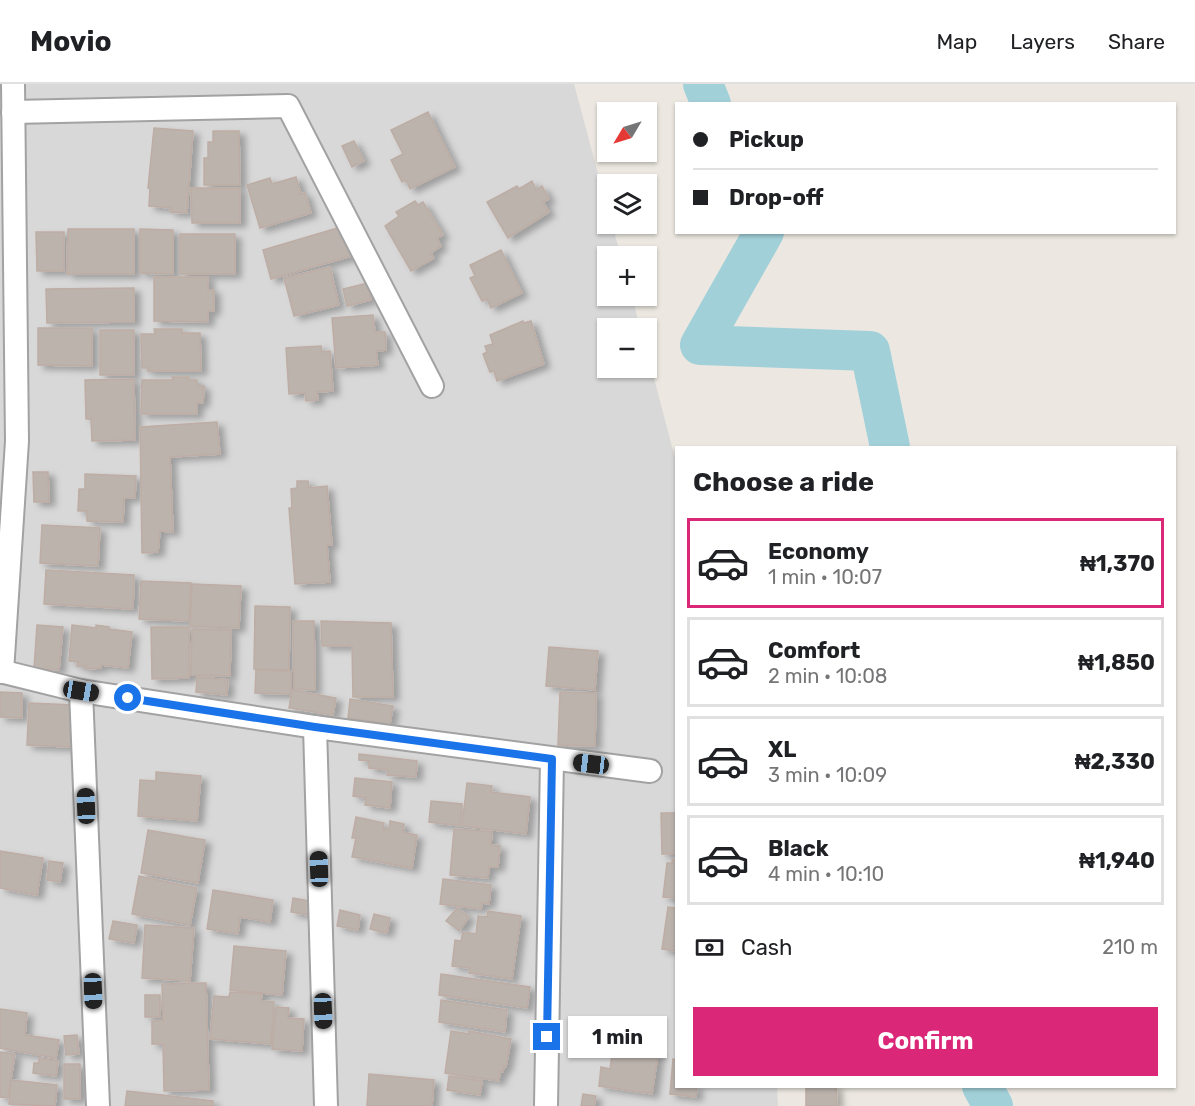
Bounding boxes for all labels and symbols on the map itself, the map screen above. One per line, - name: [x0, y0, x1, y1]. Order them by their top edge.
- north arrow: [597, 102, 657, 162]
- car: [62, 679, 100, 703]
- route start: [114, 684, 141, 711]
- car: [572, 753, 610, 775]
- car: [76, 788, 96, 824]
- car: [309, 851, 329, 887]
- car: [83, 973, 103, 1009]
- car: [313, 993, 333, 1029]
- callout: 1 min: [568, 1016, 667, 1058]
- route end: [533, 1023, 560, 1050]

